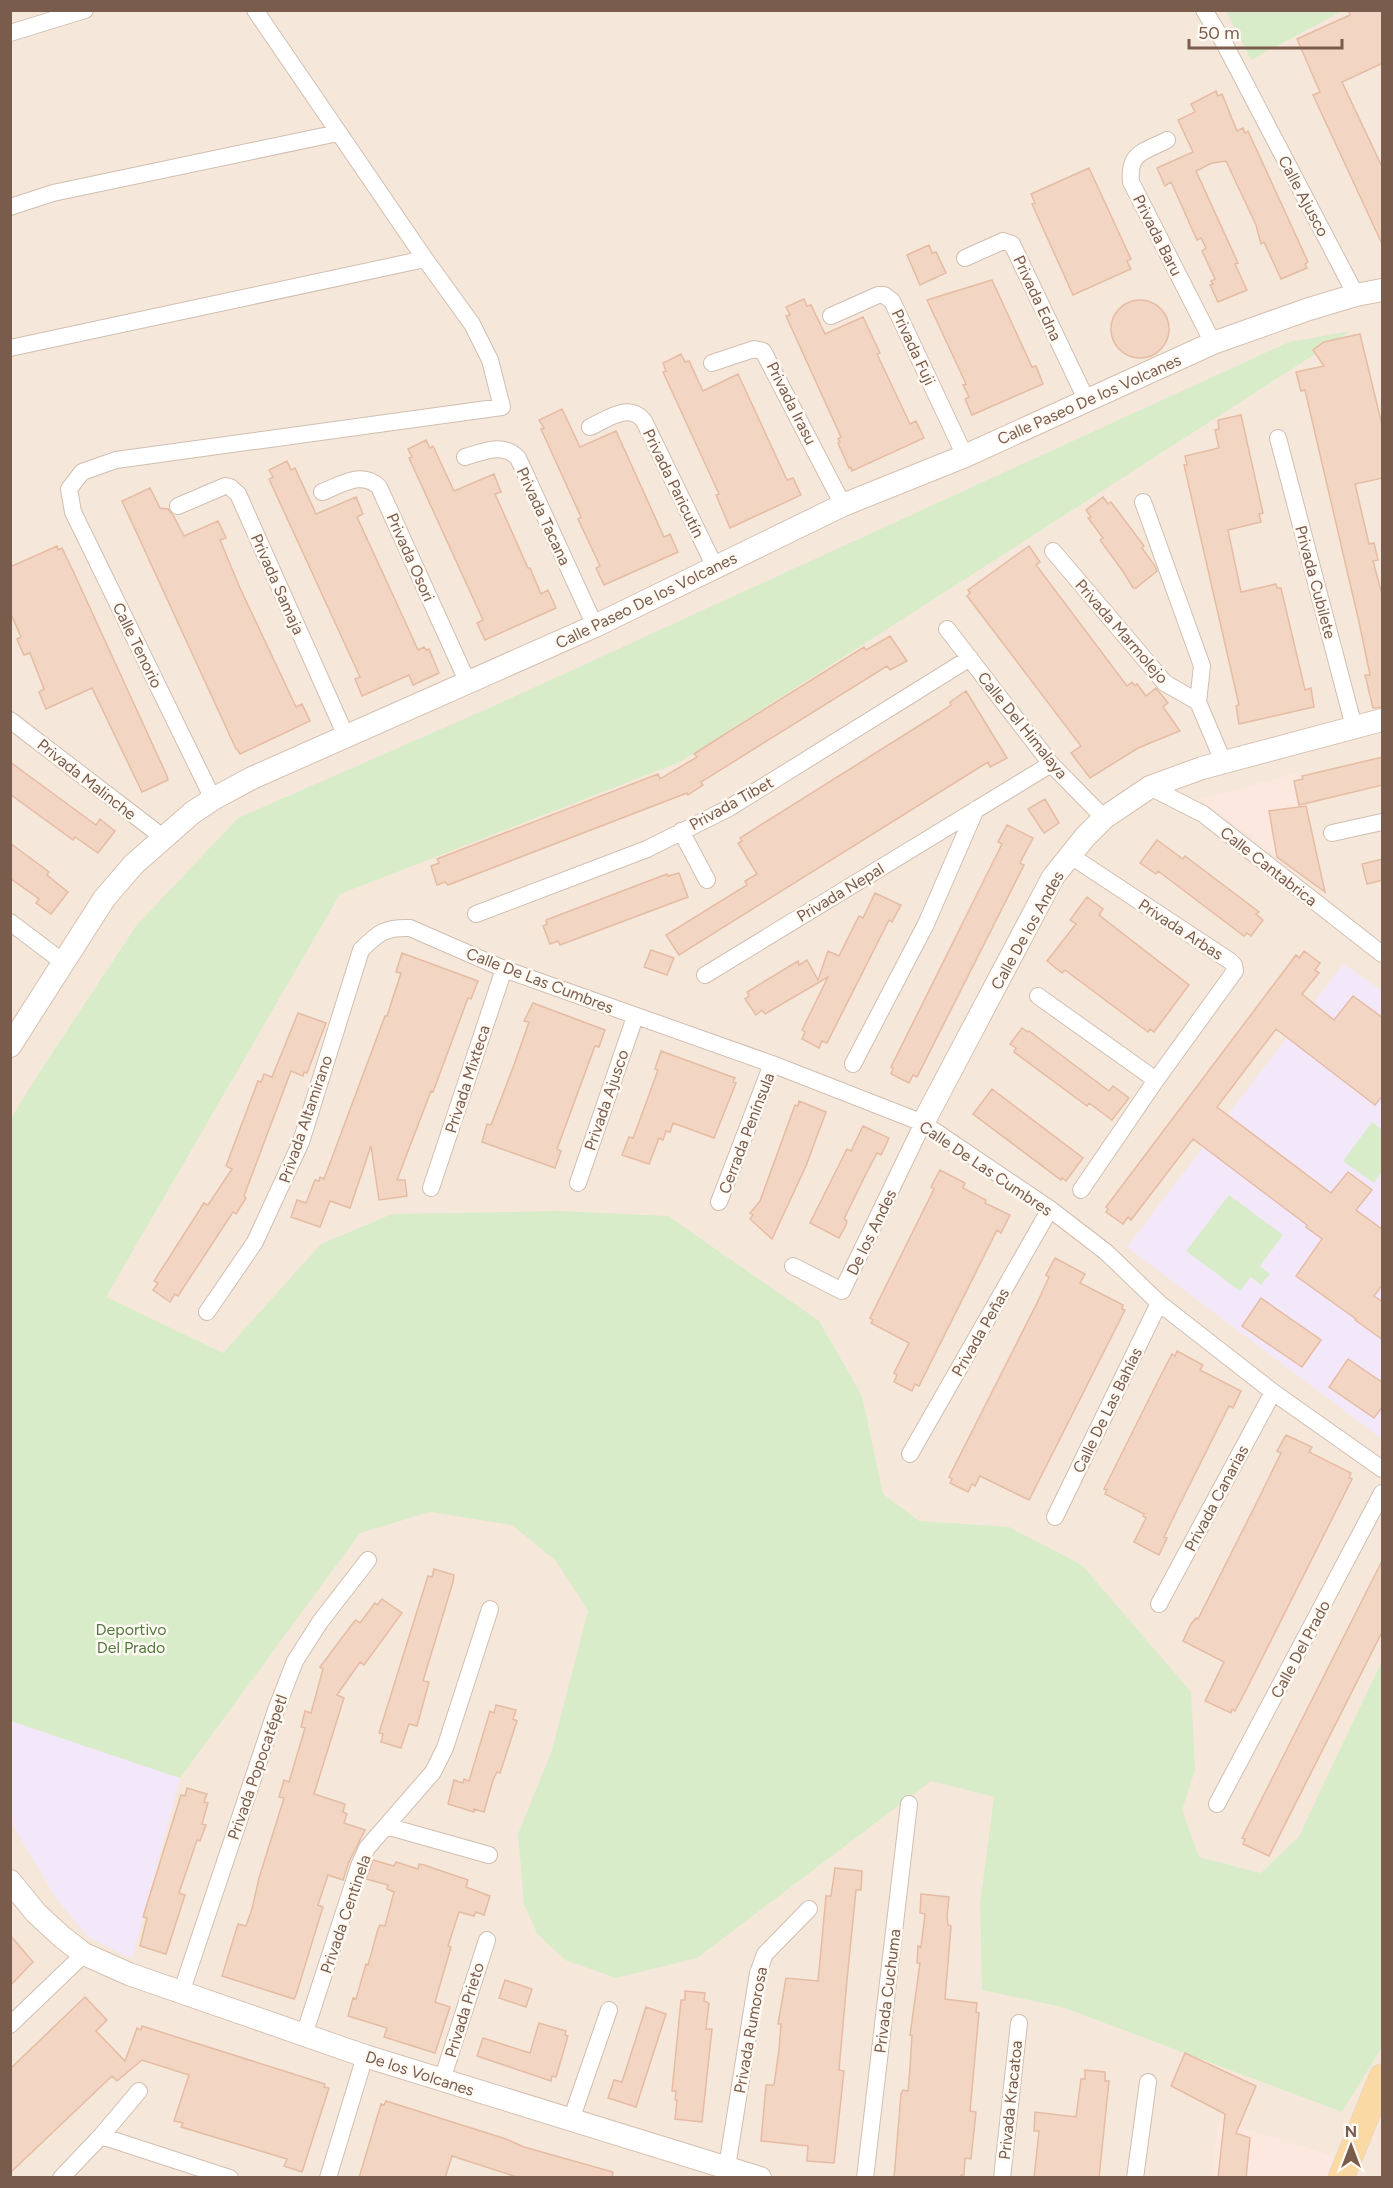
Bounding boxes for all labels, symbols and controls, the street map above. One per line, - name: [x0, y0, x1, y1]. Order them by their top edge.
- scale bar: [1189, 12, 1342, 50]
- text: 50 m: [1198, 22, 1240, 44]
- street label: Calle Ajusco: [1274, 153, 1333, 240]
- street label: Privada Baru: [1129, 192, 1186, 279]
- street label: Privada Edna: [1009, 252, 1066, 344]
- street label: Privada Fuji: [888, 306, 939, 388]
- street label: Calle Paseo De los Volcanes: [994, 350, 1184, 449]
- street label: Privada Irasu: [763, 359, 821, 448]
- street label: Privada Paricutín: [639, 426, 708, 541]
- street label: Privada Tacana: [513, 464, 575, 568]
- street label: Privada Osori: [383, 510, 438, 604]
- street label: Privada Cubilete: [1291, 523, 1340, 641]
- street label: Privada Samaja: [247, 531, 308, 638]
- street label: Calle Paseo De los Volcanes: [553, 548, 740, 653]
- street label: Privada Marmolejo: [1071, 575, 1172, 687]
- street label: Calle Tenorio: [109, 599, 166, 691]
- street label: Calle Del Himalaya: [974, 668, 1072, 783]
- street label: Privada Malinche: [33, 735, 140, 824]
- street label: Privada Tibet: [686, 773, 776, 834]
- street label: Calle Cantabrica: [1217, 823, 1321, 910]
- street label: Privada Nepal: [793, 859, 887, 926]
- street label: Calle De los Andes: [987, 868, 1068, 993]
- street label: Privada Arbas: [1135, 895, 1227, 964]
- street label: Calle De Las Cumbres: [464, 944, 616, 1017]
- street label: Privada Mixteca: [441, 1023, 494, 1136]
- street label: Privada Ajusco: [580, 1047, 633, 1153]
- street label: Privada Altamirano: [275, 1053, 336, 1185]
- street label: Cerrada Península: [715, 1070, 778, 1196]
- street label: Calle De Las Cumbres: [916, 1117, 1056, 1220]
- street label: De los Andes: [842, 1186, 900, 1278]
- street label: Privada Peñas: [948, 1285, 1013, 1380]
- street label: Calle De Las Bahías: [1069, 1344, 1146, 1476]
- street label: Privada Canarias: [1180, 1442, 1252, 1555]
- street label: Calle Del Prado: [1267, 1597, 1334, 1701]
- park label: Deportivo Del Prado: [95, 1620, 167, 1657]
- street label: Privada Popocatépetl: [224, 1692, 291, 1842]
- street label: Privada Centinela: [316, 1852, 375, 1976]
- street label: Privada Cuchuma: [870, 1928, 905, 2054]
- street label: Privada Prieto: [441, 1960, 488, 2060]
- street label: Privada Rumorosa: [730, 1965, 771, 2095]
- street label: Privada Kracatoa: [995, 2040, 1026, 2161]
- street label: De los Volcanes: [363, 2047, 477, 2100]
- north arrow: [1321, 2116, 1381, 2176]
- text: N: [1345, 2122, 1357, 2141]

